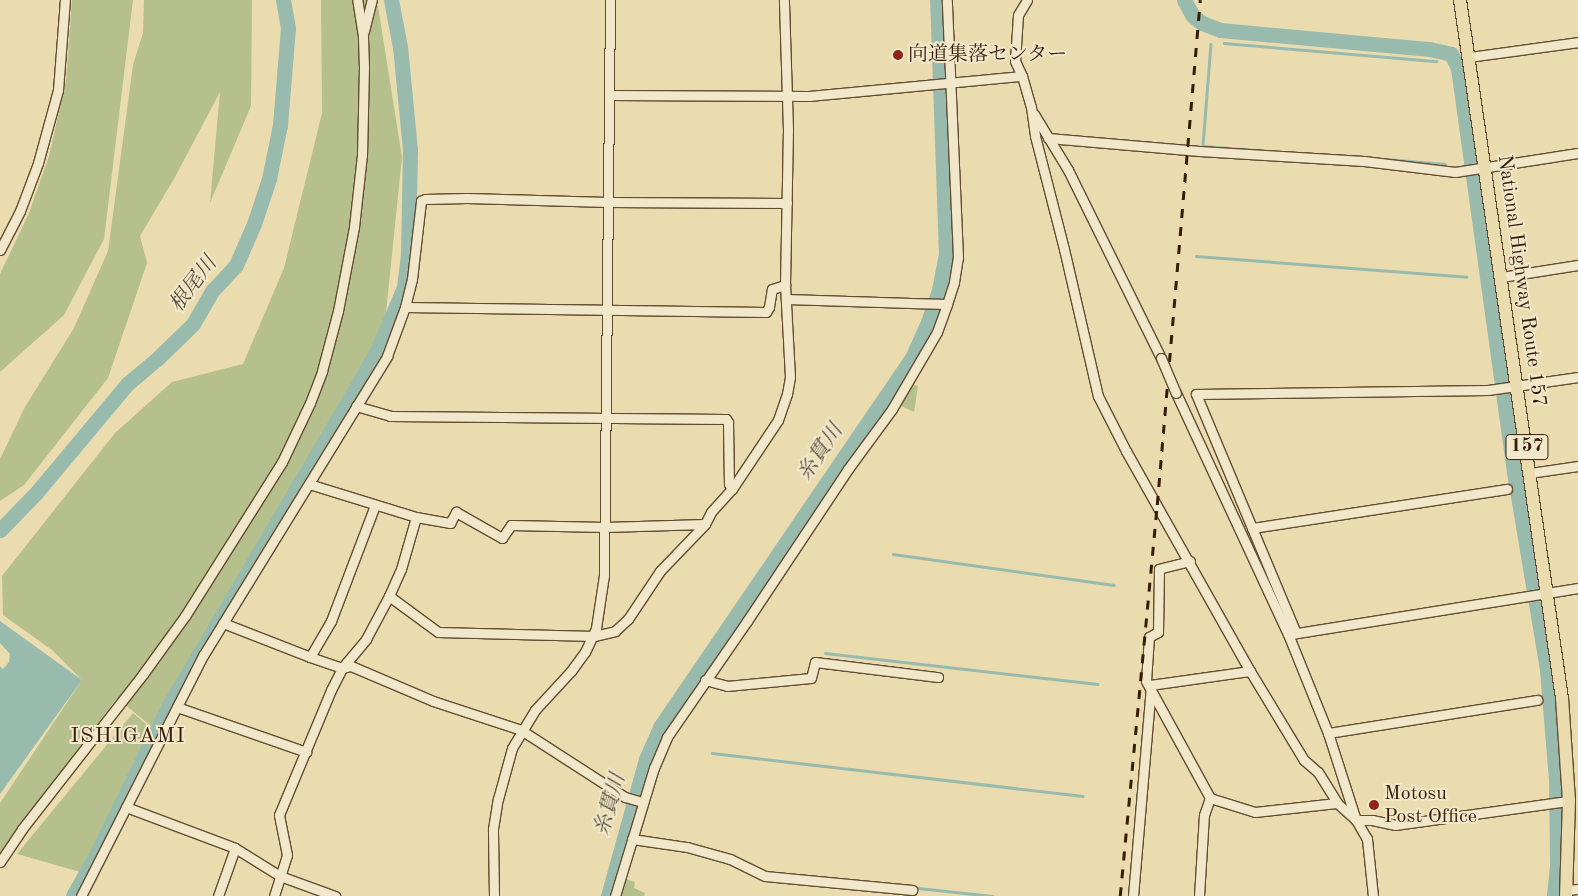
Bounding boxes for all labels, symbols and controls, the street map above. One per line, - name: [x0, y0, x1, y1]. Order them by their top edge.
- place label: 向道集落センター: [908, 43, 1068, 67]
- marker: 向道集落センター: [892, 49, 904, 61]
- street label: National Highway Route 157: [1491, 153, 1551, 409]
- water label: 根尾川: [165, 252, 223, 318]
- water label: 糸貫川: [793, 420, 849, 486]
- road number: 157: [1504, 431, 1550, 464]
- district label: ISHIGAMI: [69, 724, 187, 750]
- water label: 糸貫川: [590, 771, 632, 839]
- place label: Motosu Post Office: [1384, 782, 1477, 829]
- marker: Motosu Post Office: [1368, 799, 1380, 811]

